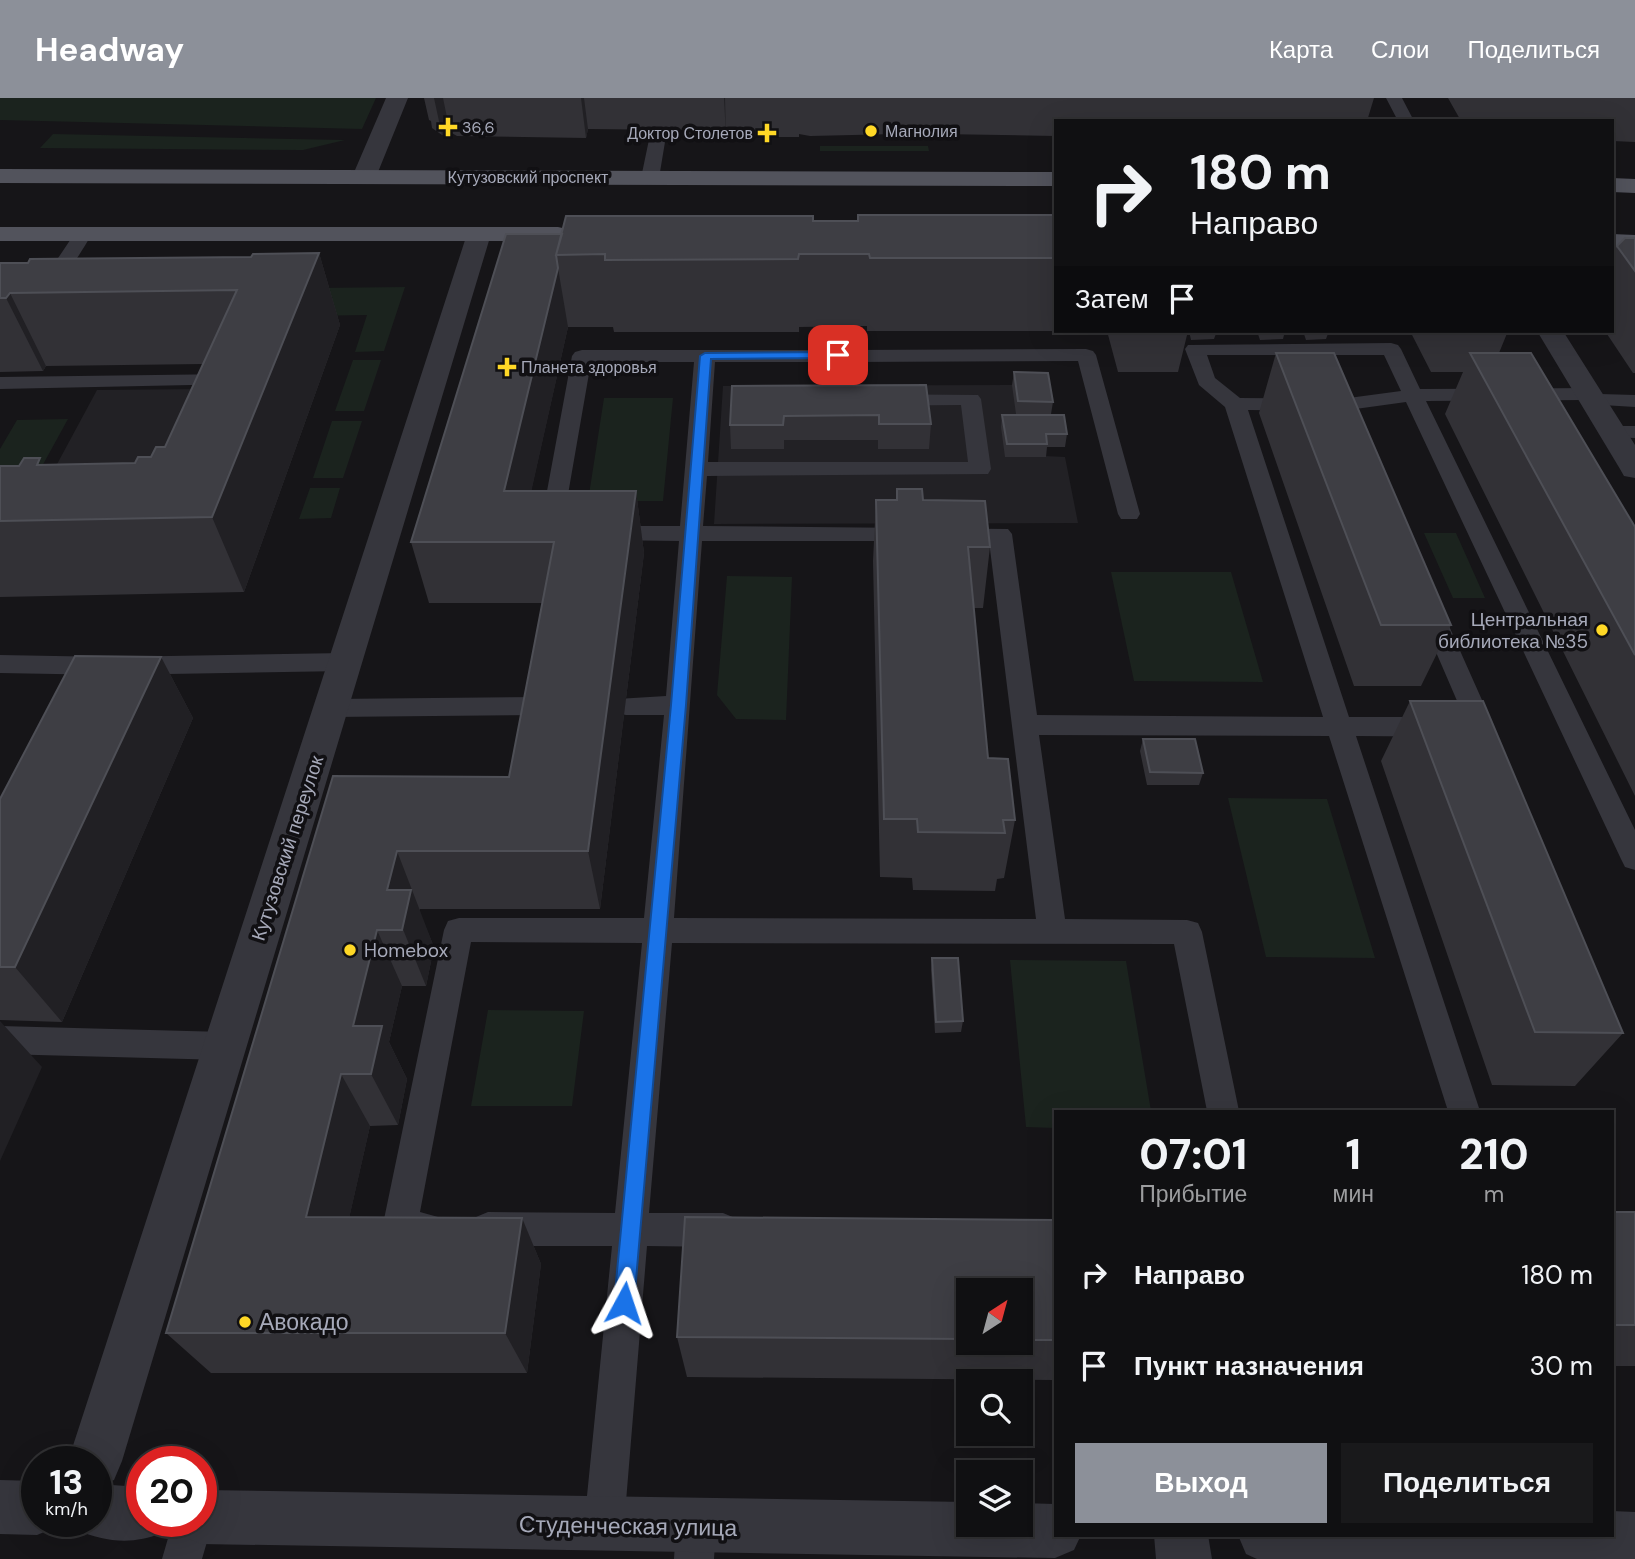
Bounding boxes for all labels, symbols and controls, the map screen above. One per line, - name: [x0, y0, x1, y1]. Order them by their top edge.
- text: Headway: [35, 28, 184, 71]
- text: Карта: [1269, 34, 1333, 65]
- text: Слои: [1371, 34, 1429, 65]
- text: Поделиться: [1467, 34, 1600, 65]
- place label: 36,6: [462, 117, 494, 138]
- marker: 36,6: [440, 119, 456, 135]
- place label: Магнолия: [885, 121, 958, 142]
- place label: Доктор Столетов: [627, 123, 753, 144]
- marker: Магнолия: [863, 123, 879, 139]
- marker: Доктор Столетов: [759, 125, 775, 141]
- text: 180 m: [1190, 140, 1331, 204]
- icon: right: [1075, 147, 1166, 238]
- street label: Кутузовский проспект: [448, 167, 609, 188]
- text: Направо: [1190, 202, 1318, 244]
- icon: arrive: [1163, 280, 1201, 318]
- text: Затем: [1075, 282, 1149, 316]
- pin: [808, 325, 868, 385]
- icon: arrive: [819, 336, 857, 374]
- place label: Планета здоровья: [521, 357, 657, 378]
- marker: Планета здоровья: [499, 359, 515, 375]
- place label: Центральная библиотека №35: [1438, 607, 1588, 654]
- marker: Центральная библиотека №35: [1594, 622, 1610, 638]
- street label: Кутузовский переулок: [246, 752, 329, 944]
- place label: Homebox: [364, 938, 449, 963]
- marker: Homebox: [342, 942, 358, 958]
- text: 07:01: [1139, 1127, 1247, 1182]
- text: 1: [1346, 1127, 1361, 1182]
- text: 210: [1459, 1127, 1529, 1182]
- text: Прибытие: [1139, 1179, 1247, 1209]
- text: мин: [1333, 1179, 1374, 1209]
- text: m: [1484, 1179, 1504, 1209]
- icon: right: [1075, 1256, 1113, 1294]
- text: Направо: [1134, 1258, 1245, 1292]
- text: 180 m: [1521, 1258, 1593, 1292]
- position arrow: [587, 1266, 661, 1340]
- north arrow: [956, 1278, 1032, 1354]
- map controls: [956, 1278, 1033, 1537]
- place label: Авокадо: [259, 1307, 349, 1337]
- marker: Авокадо: [237, 1314, 253, 1330]
- icon: arrive: [1075, 1347, 1113, 1385]
- text: Пункт назначения: [1134, 1349, 1364, 1383]
- text: 30 m: [1530, 1349, 1593, 1383]
- button: search: [956, 1369, 1033, 1446]
- button: Выход: [1075, 1443, 1327, 1523]
- button: Поделиться: [1341, 1443, 1593, 1523]
- speed limit sign: 20: [126, 1446, 217, 1537]
- text: 13: [50, 1459, 83, 1505]
- button: layers: [956, 1460, 1033, 1537]
- text: km/h: [45, 1497, 88, 1521]
- street label: Студенческая улица: [519, 1509, 738, 1543]

